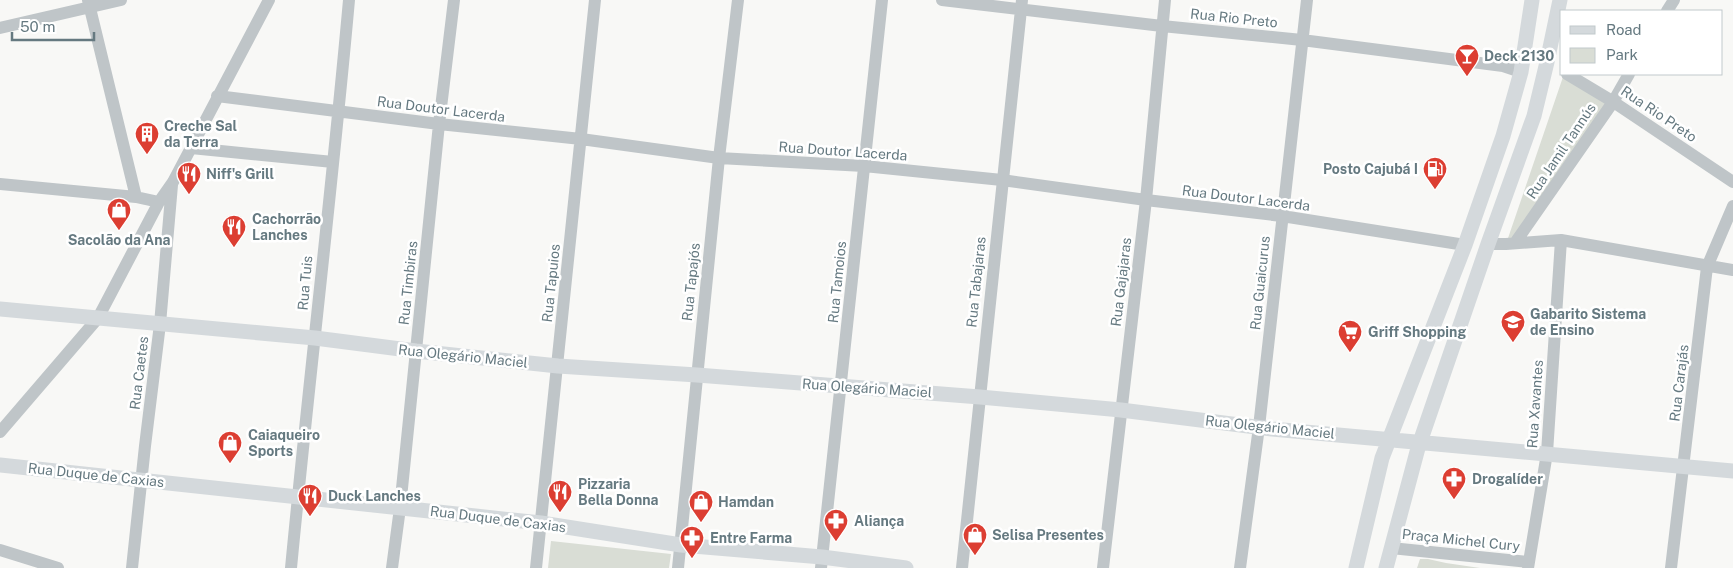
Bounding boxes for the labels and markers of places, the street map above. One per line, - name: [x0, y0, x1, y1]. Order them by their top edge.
- bar icon: Deck 2130: [1454, 43, 1480, 77]
- place label: Deck 2130: [1484, 48, 1554, 64]
- place label: Creche Sal da Terra: [164, 118, 237, 150]
- building icon: Creche Sal da Terra: [134, 121, 160, 155]
- fuel station icon: Posto Cajubá I: [1422, 156, 1448, 190]
- restaurant icon: Niff's Grill: [176, 161, 202, 195]
- place label: Posto Cajubá I: [1323, 161, 1418, 177]
- place label: Niff's Grill: [206, 166, 274, 182]
- shop icon: Sacolão da Ana: [106, 197, 132, 231]
- place label: Cachorrão Lanches: [252, 211, 321, 243]
- restaurant icon: Cachorrão Lanches: [221, 214, 247, 248]
- place label: Sacolão da Ana: [68, 232, 170, 248]
- place label: Gabarito Sistema de Ensino: [1530, 306, 1646, 338]
- school or university icon: Gabarito Sistema de Ensino: [1500, 309, 1526, 343]
- supermarket icon: Griff Shopping: [1337, 319, 1363, 353]
- place label: Griff Shopping: [1368, 324, 1466, 340]
- place label: Caiaqueiro Sports: [248, 427, 320, 459]
- shop icon: Caiaqueiro Sports: [217, 430, 243, 464]
- pharmacy icon: Drogalíder: [1441, 466, 1467, 500]
- place label: Drogalíder: [1472, 471, 1543, 487]
- place label: Pizzaria Bella Donna: [578, 476, 658, 508]
- restaurant icon: Pizzaria Bella Donna: [547, 479, 573, 513]
- restaurant icon: Duck Lanches: [297, 483, 323, 517]
- place label: Duck Lanches: [328, 488, 421, 504]
- shop icon: Hamdan: [688, 489, 714, 523]
- place label: Hamdan: [718, 494, 774, 510]
- pharmacy icon: Aliança: [823, 508, 849, 542]
- place label: Aliança: [854, 513, 904, 529]
- shop icon: Selisa Presentes: [962, 522, 988, 556]
- pharmacy icon: Entre Farma: [679, 525, 705, 559]
- place label: Selisa Presentes: [992, 527, 1104, 543]
- place label: Entre Farma: [710, 530, 792, 546]

